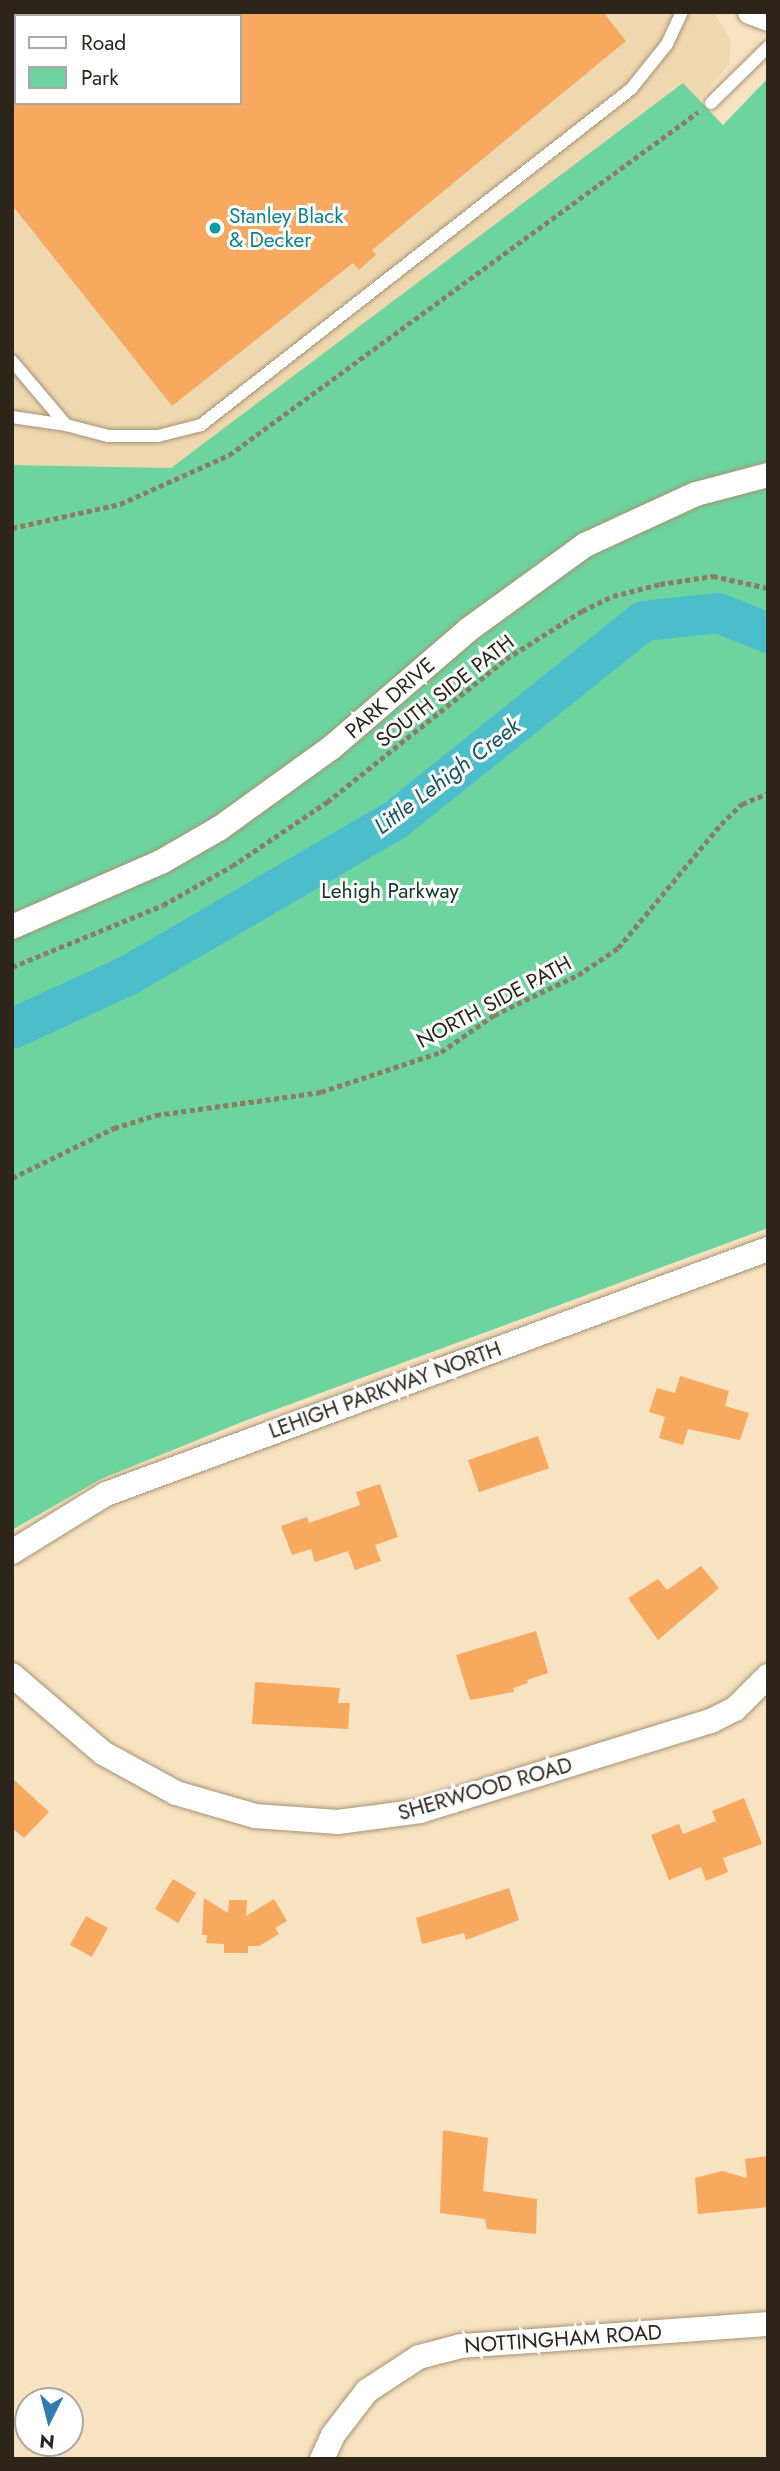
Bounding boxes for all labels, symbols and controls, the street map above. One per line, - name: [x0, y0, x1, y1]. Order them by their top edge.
- legend: [14, 14, 242, 105]
- text: Road: [81, 28, 126, 58]
- text: Park: [81, 63, 118, 93]
- place label: Stanley Black & Decker: [229, 203, 343, 253]
- marker: Stanley Black & Decker: [207, 220, 223, 236]
- street label: SOUTH SIDE PATH: [371, 629, 519, 753]
- street label: PARK DRIVE: [340, 652, 440, 744]
- water label: Little Lehigh Creek: [368, 712, 526, 840]
- park label: Lehigh Parkway: [321, 878, 459, 904]
- street label: NORTH SIDE PATH: [412, 951, 576, 1053]
- street label: LEHIGH PARKWAY NORTH: [265, 1336, 505, 1444]
- street label: SHERWOOD ROAD: [395, 1752, 575, 1826]
- street label: NOTTINGHAM ROAD: [463, 2320, 663, 2358]
- north arrow: [14, 2387, 84, 2457]
- text: N: [38, 2427, 56, 2456]

